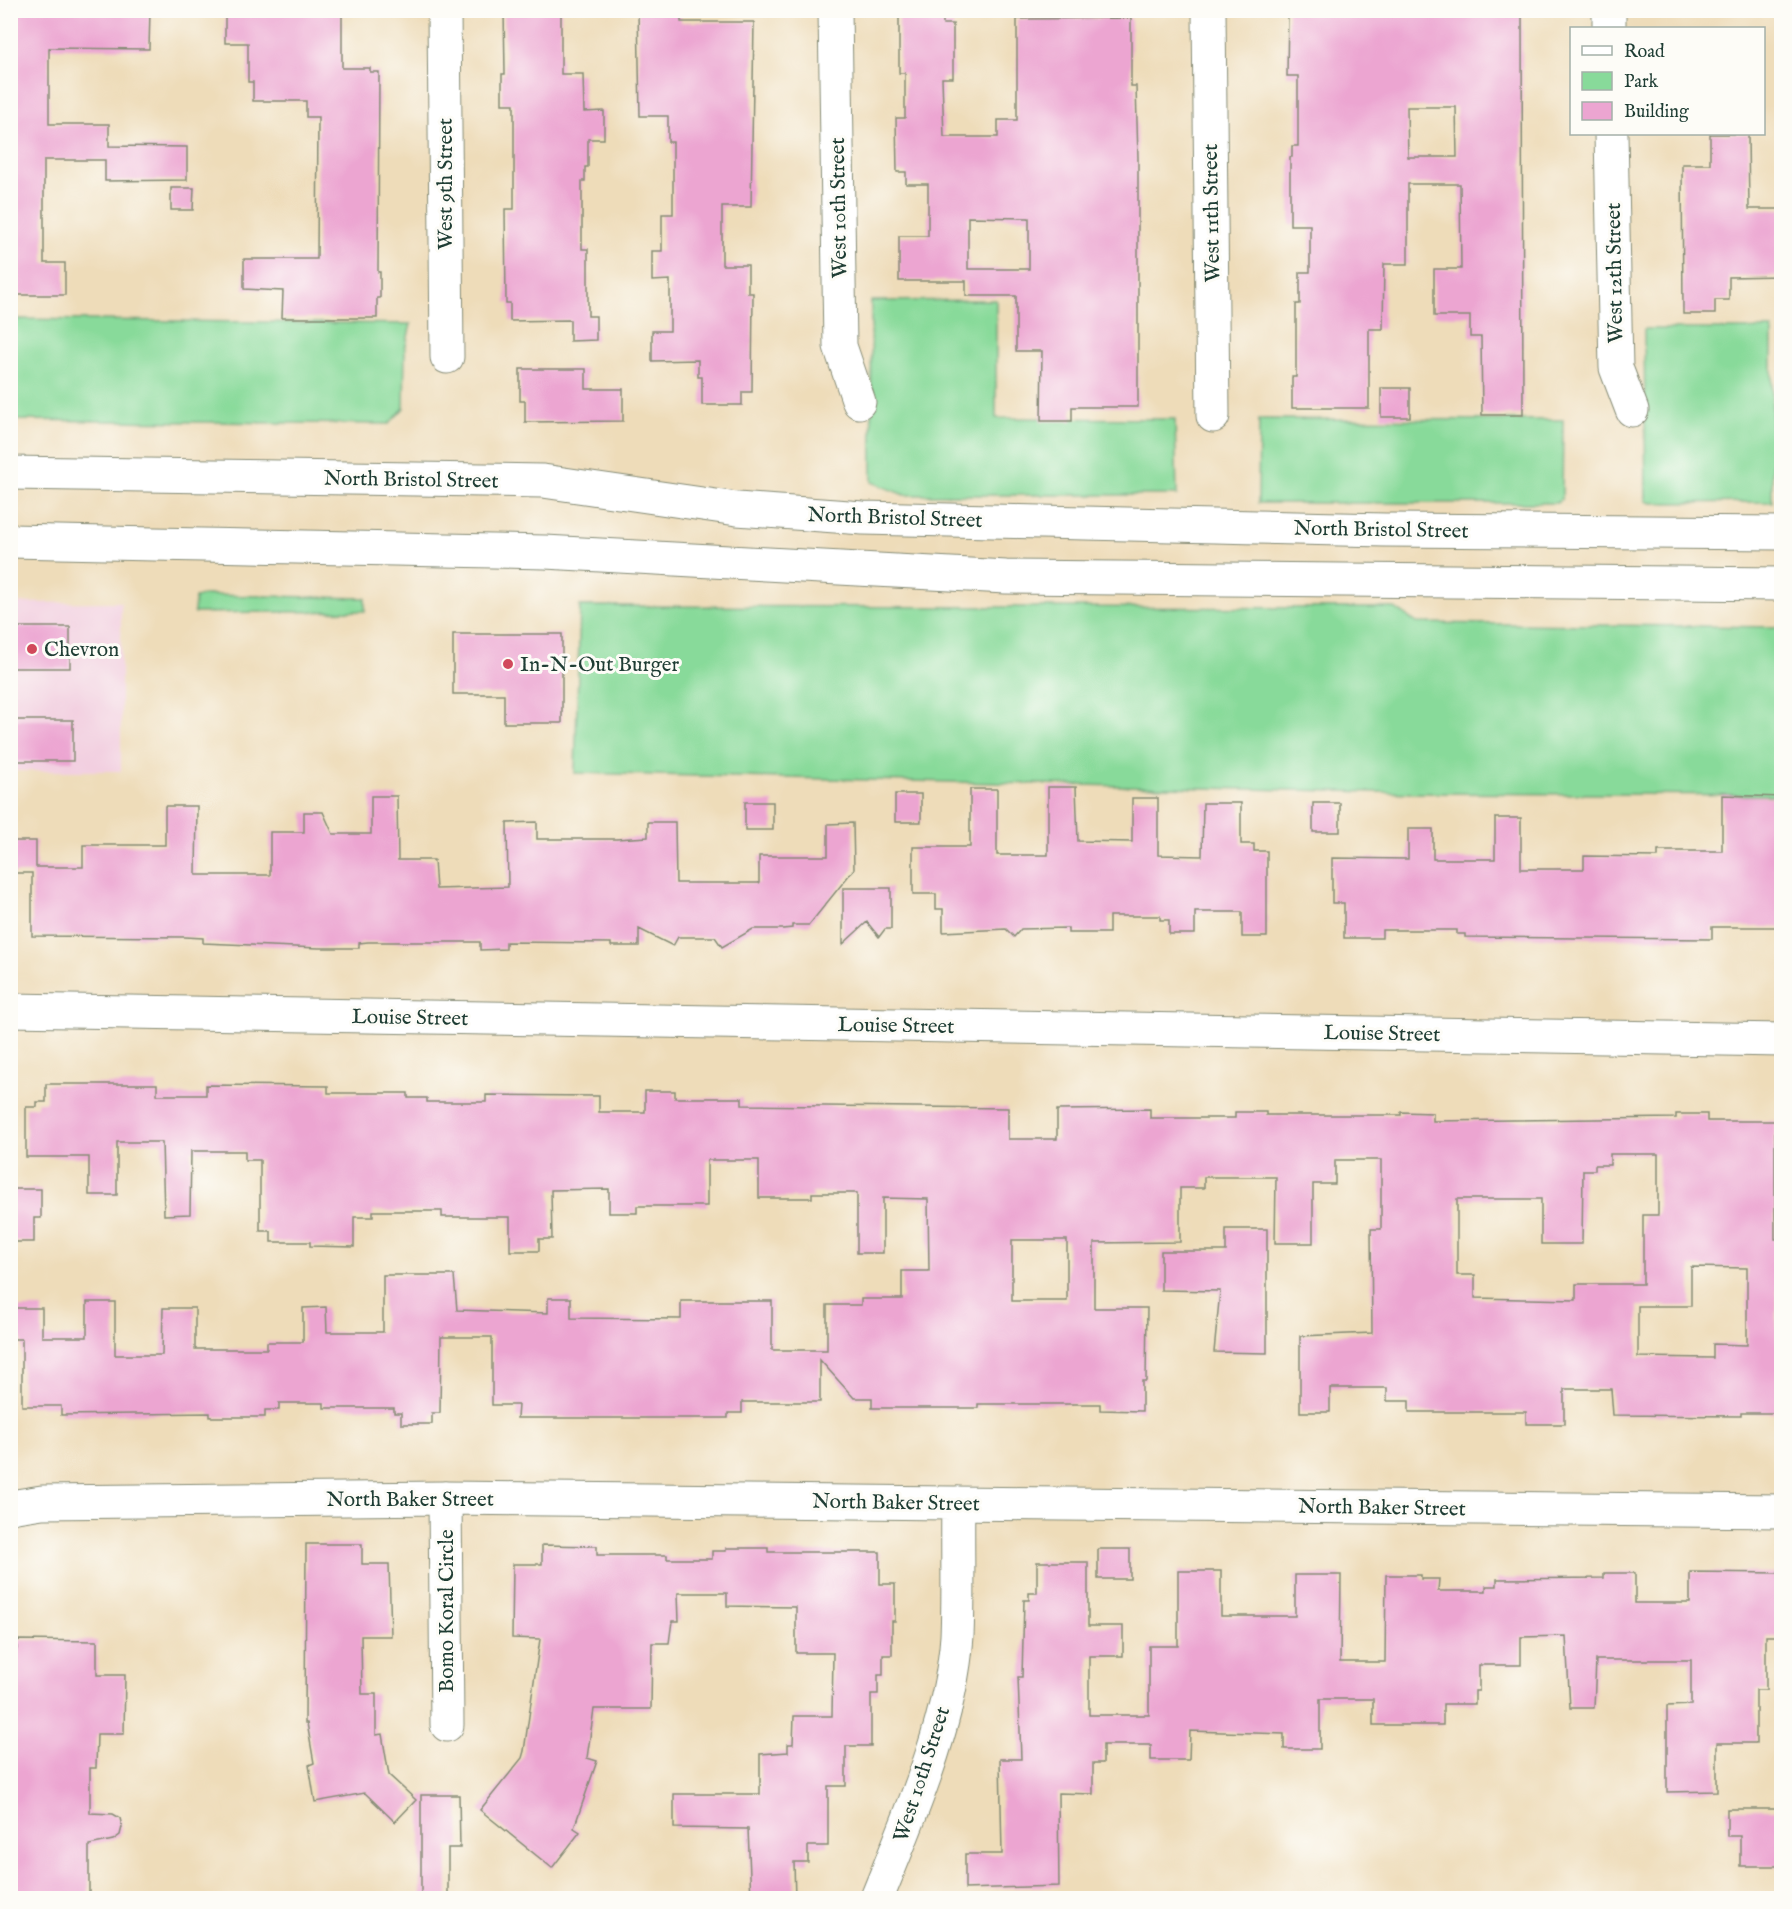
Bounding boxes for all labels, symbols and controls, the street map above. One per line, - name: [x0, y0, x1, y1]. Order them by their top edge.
- legend: [1570, 27, 1765, 135]
- text: Road: [1624, 41, 1665, 64]
- text: Park: [1624, 71, 1659, 94]
- text: Building: [1624, 101, 1689, 124]
- street label: West 9th Street: [433, 118, 460, 250]
- street label: West 10th Street: [825, 137, 854, 279]
- street label: West 11th Street: [1198, 143, 1227, 282]
- street label: West 12th Street: [1601, 202, 1630, 344]
- street label: North Bristol Street: [323, 465, 499, 496]
- street label: North Bristol Street: [807, 502, 983, 535]
- street label: North Bristol Street: [1293, 515, 1469, 546]
- place label: Chevron: [44, 637, 119, 664]
- marker: Chevron: [25, 642, 39, 656]
- place label: In-N-Out Burger: [520, 652, 680, 679]
- marker: In-N-Out Burger: [501, 657, 515, 671]
- street label: Louise Street: [351, 1004, 469, 1033]
- street label: Louise Street: [837, 1012, 955, 1041]
- street label: Louise Street: [1323, 1020, 1441, 1049]
- street label: North Baker Street: [326, 1487, 494, 1514]
- street label: North Baker Street: [812, 1489, 980, 1518]
- street label: North Baker Street: [1298, 1494, 1466, 1523]
- street label: Bomo Koral Circle: [434, 1529, 461, 1693]
- street label: West 10th Street: [888, 1703, 957, 1846]

